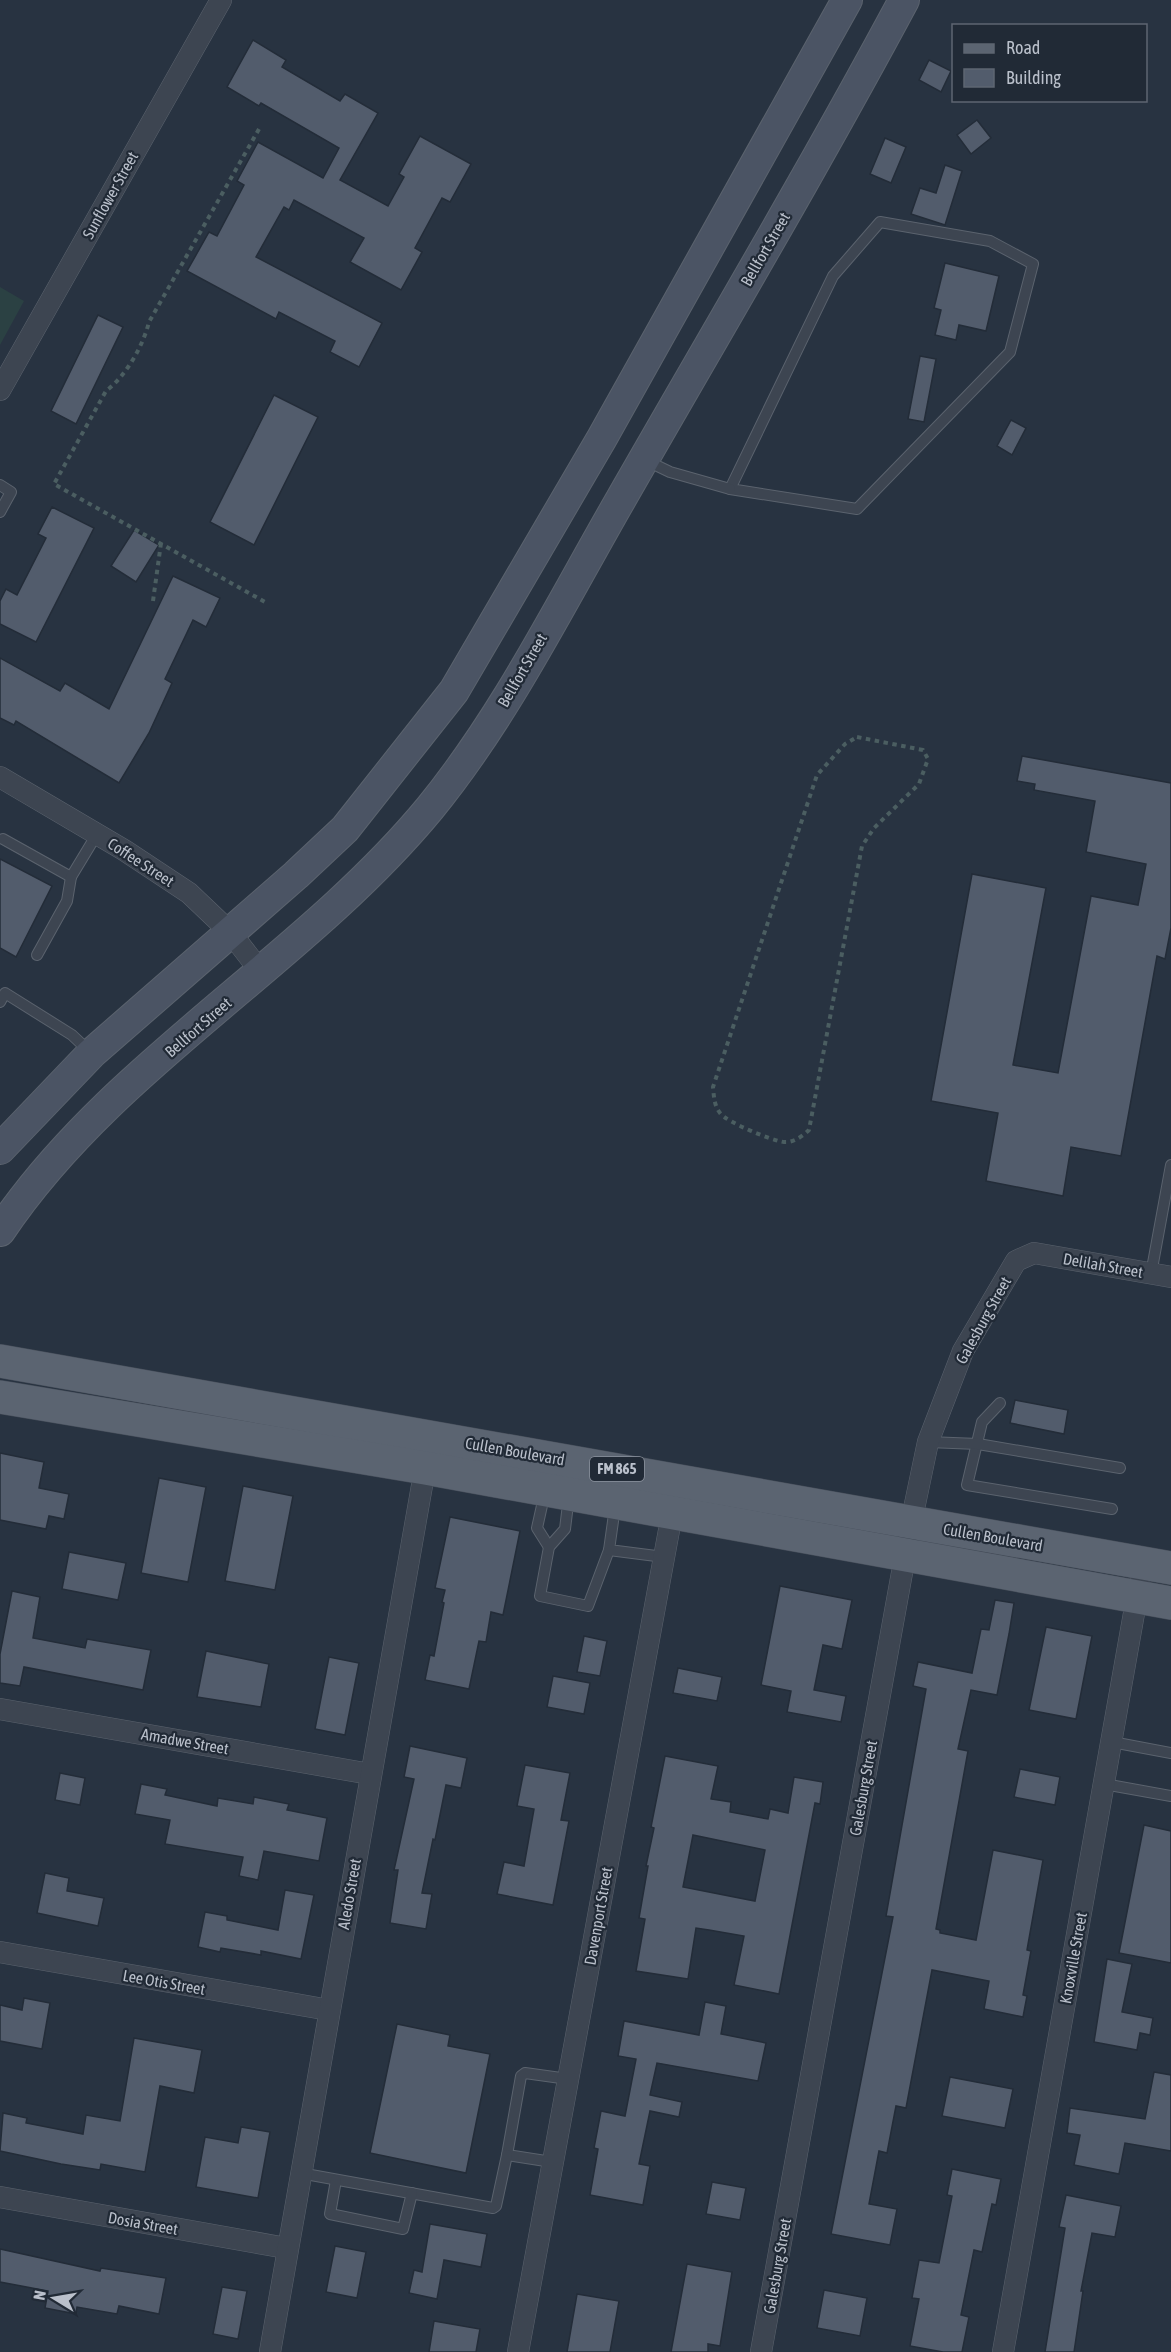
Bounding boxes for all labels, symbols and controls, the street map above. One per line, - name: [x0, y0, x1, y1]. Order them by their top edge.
- legend: [952, 24, 1147, 102]
- text: Road: [1006, 37, 1040, 58]
- text: Building: [1006, 67, 1061, 88]
- street label: Sunflower Street: [79, 148, 142, 242]
- street label: Bellfort Street: [737, 209, 793, 289]
- street label: Bellfort Street: [494, 630, 550, 710]
- street label: Coffee Street: [105, 834, 178, 890]
- street label: Bellfort Street: [161, 993, 235, 1061]
- street label: Delilah Street: [1062, 1249, 1145, 1281]
- street label: Galesburg Street: [952, 1273, 1015, 1367]
- street label: Cullen Boulevard: [464, 1433, 566, 1469]
- road number: FM 865: [590, 1457, 644, 1481]
- street label: Cullen Boulevard: [942, 1519, 1044, 1555]
- street label: Amadwe Street: [140, 1724, 230, 1758]
- street label: Galesburg Street: [846, 1738, 881, 1837]
- street label: Aledo Street: [334, 1857, 364, 1931]
- street label: Davenport Street: [581, 1865, 617, 1967]
- street label: Knoxville Street: [1056, 1910, 1090, 2005]
- street label: Lee Otis Street: [121, 1966, 207, 1998]
- street label: Dosia Street: [107, 2208, 180, 2238]
- street label: Galesburg Street: [760, 2216, 795, 2315]
- north arrow: [24, 2268, 84, 2328]
- text: N: [30, 2289, 49, 2301]

